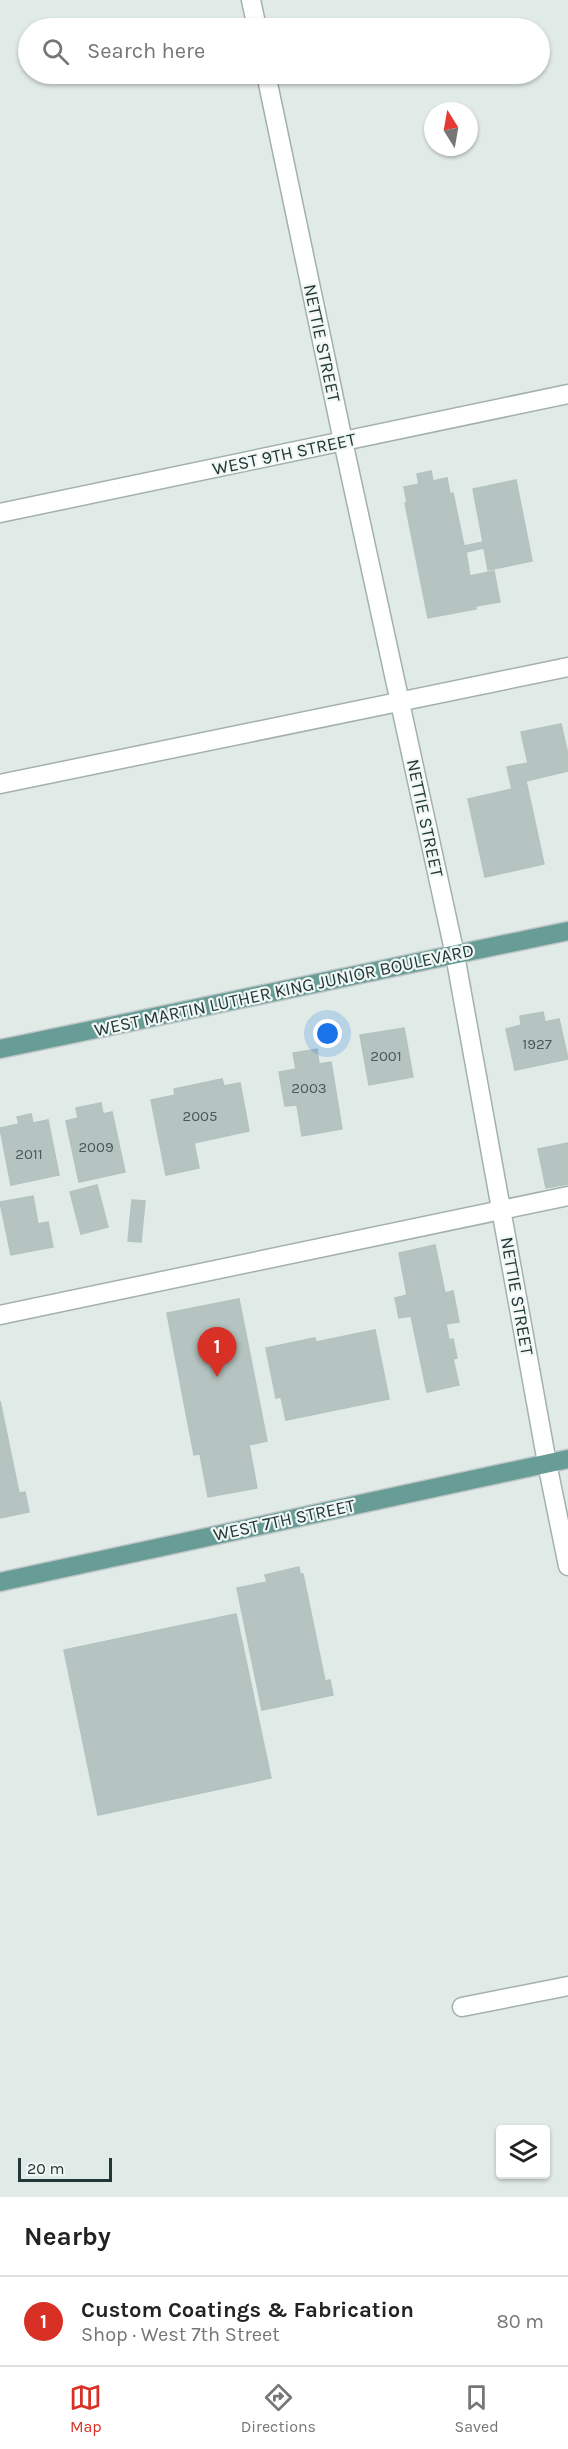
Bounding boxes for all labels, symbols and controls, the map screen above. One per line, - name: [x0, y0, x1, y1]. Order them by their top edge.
- search box: [18, 18, 550, 84]
- icon: search: [39, 35, 72, 68]
- text: Search here: [87, 38, 205, 64]
- north arrow: [424, 102, 478, 156]
- street label: NETTIE STREET: [299, 282, 345, 404]
- street label: WEST 9TH STREET: [210, 428, 358, 480]
- street label: NETTIE STREET: [402, 757, 448, 879]
- street label: WEST MARTIN LUTHER KING JUNIOR BOULEVARD: [92, 939, 476, 1041]
- your location: [313, 1019, 342, 1048]
- house number: 1927: [522, 1035, 552, 1053]
- house number: 2001: [370, 1047, 402, 1065]
- house number: 2003: [291, 1079, 327, 1097]
- house number: 2005: [183, 1107, 217, 1125]
- house number: 2009: [78, 1138, 114, 1156]
- house number: 2011: [15, 1145, 43, 1163]
- street label: NETTIE STREET: [496, 1235, 538, 1357]
- pin: 1: [198, 1328, 236, 1377]
- street label: WEST 7TH STREET: [211, 1494, 357, 1546]
- map controls: [496, 2125, 550, 2179]
- button: layers: [496, 2125, 550, 2179]
- scale bar: [18, 2155, 112, 2182]
- text: 20 m: [27, 2159, 65, 2178]
- text: Nearby: [24, 2221, 111, 2252]
- text: Custom Coatings & Fabrication: [81, 2297, 414, 2323]
- text: 1: [40, 2310, 47, 2333]
- text: 80 m: [496, 2310, 544, 2333]
- text: Shop · West 7th Street: [81, 2323, 280, 2346]
- tab: Map: [69, 2381, 102, 2436]
- tab: Directions: [241, 2381, 316, 2436]
- tab: Saved: [455, 2381, 499, 2436]

